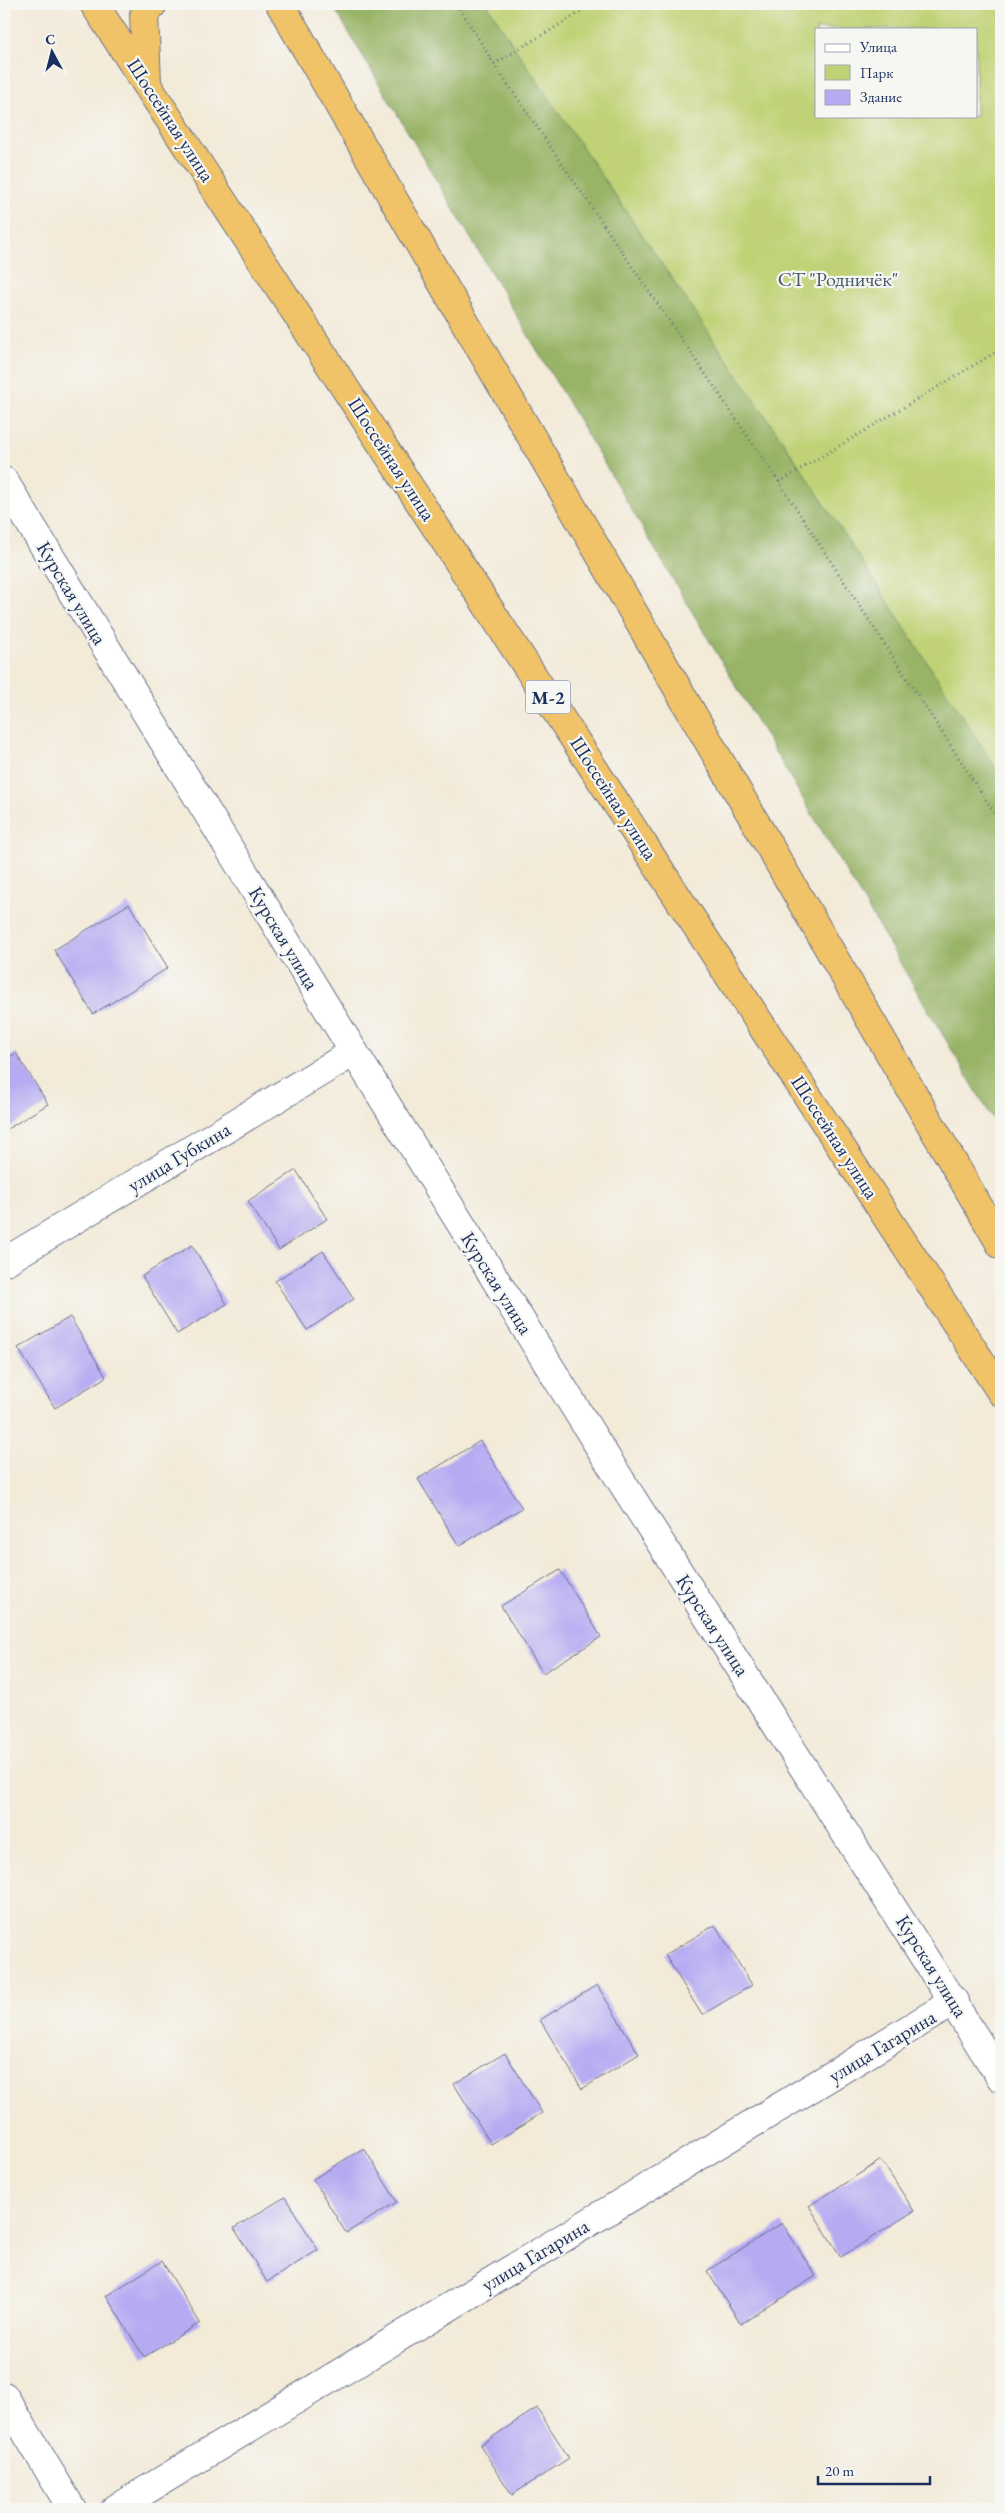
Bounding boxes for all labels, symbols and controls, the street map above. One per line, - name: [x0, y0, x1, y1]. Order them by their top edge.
- north arrow: [28, 28, 78, 78]
- legend: [815, 28, 978, 118]
- text: С: [44, 30, 57, 49]
- text: Улица: [859, 37, 897, 56]
- street label: Шоссейная улица: [121, 53, 221, 187]
- text: Парк: [860, 63, 893, 82]
- text: Здание: [860, 87, 902, 106]
- park label: СТ "Родничёк": [778, 266, 898, 292]
- street label: Шоссейная улица: [342, 392, 442, 526]
- street label: Курская улица: [31, 536, 113, 650]
- road number: М-2: [526, 680, 570, 714]
- street label: Шоссейная улица: [564, 731, 664, 865]
- street label: Курская улица: [243, 881, 325, 995]
- street label: Шоссейная улица: [785, 1070, 885, 1204]
- street label: улица Губкина: [123, 1116, 235, 1198]
- street label: Курская улица: [455, 1227, 539, 1339]
- street label: Курская улица: [670, 1569, 756, 1681]
- street label: Курская улица: [890, 1910, 974, 2022]
- street label: улица Гагарина: [823, 2004, 941, 2088]
- street label: улица Гагарина: [476, 2213, 594, 2297]
- scale bar: [818, 2453, 930, 2485]
- text: 20 m: [825, 2461, 854, 2480]

